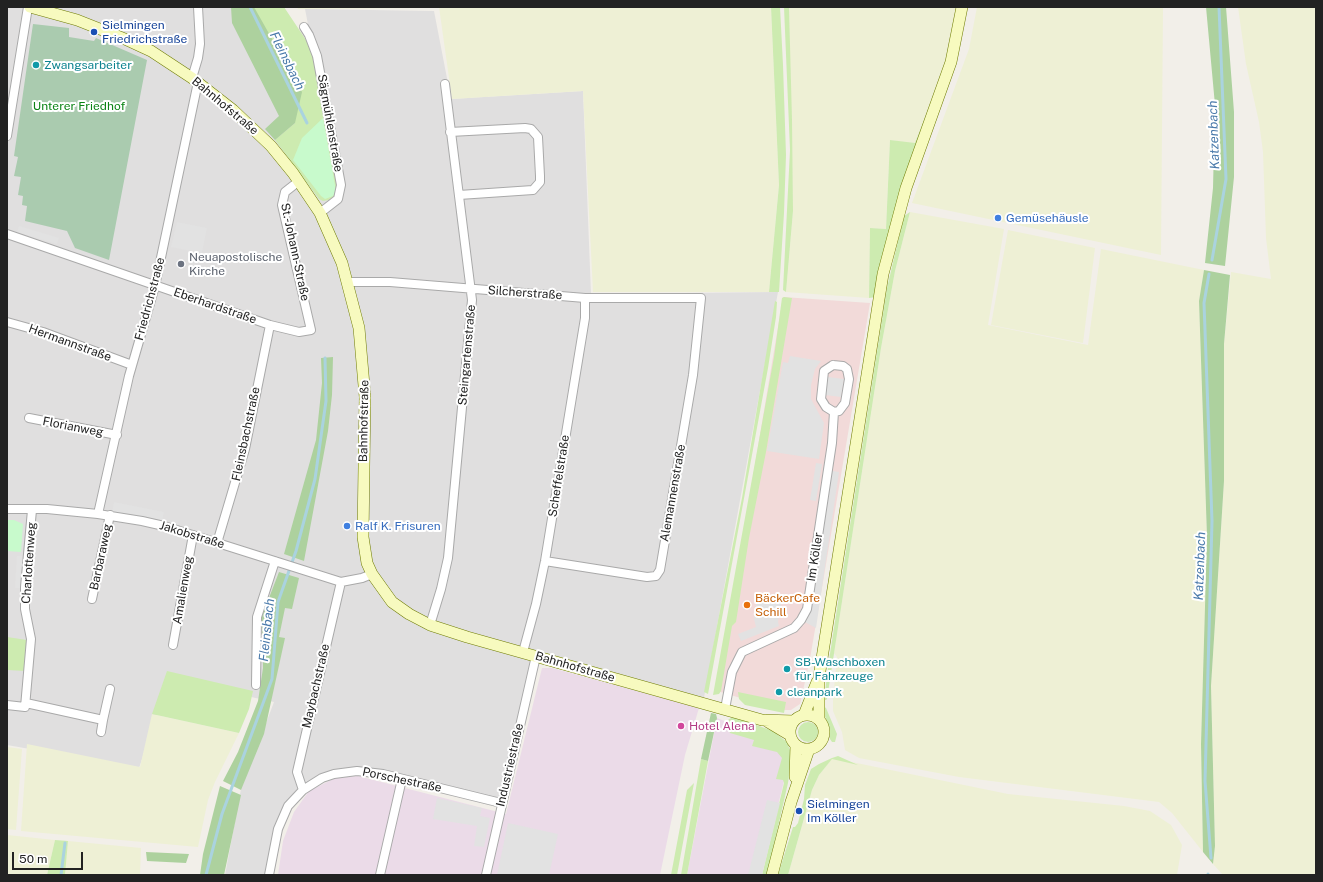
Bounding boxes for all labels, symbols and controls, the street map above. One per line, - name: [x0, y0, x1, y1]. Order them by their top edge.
- place label: Sielmingen Friedrichstraße: [102, 18, 187, 46]
- marker: Sielmingen Friedrichstraße: [89, 27, 99, 37]
- water label: Fleinsbach: [266, 29, 308, 93]
- place label: Zwangsarbeiter: [44, 58, 132, 72]
- marker: Zwangsarbeiter: [31, 60, 41, 70]
- street label: Sägmühlenstraße: [314, 73, 346, 173]
- street label: Bahnhofstraße: [189, 74, 261, 138]
- park label: Unterer Friedhof: [33, 99, 125, 113]
- water label: Katzenbach: [1205, 100, 1223, 170]
- street label: St.-Johann-Straße: [278, 202, 312, 302]
- place label: Gemüsehäusle: [1006, 211, 1089, 225]
- marker: Gemüsehäusle: [993, 213, 1003, 223]
- place label: Neuapostolische Kirche: [189, 250, 282, 278]
- street label: Friedrichstraße: [132, 256, 168, 342]
- marker: Neuapostolische Kirche: [176, 259, 186, 269]
- street label: Silcherstraße: [487, 283, 563, 303]
- street label: Eberhardstraße: [172, 285, 258, 327]
- street label: Steingartenstraße: [455, 304, 479, 406]
- street label: Hermannstraße: [27, 321, 113, 365]
- street label: Bahnhofstraße: [356, 380, 372, 462]
- street label: Fleinsbachstraße: [229, 386, 263, 482]
- street label: Florianweg: [41, 414, 105, 440]
- street label: Scheffelstraße: [545, 434, 573, 518]
- street label: Alemannenstraße: [657, 443, 689, 543]
- street label: Jakobstraße: [158, 518, 226, 552]
- place label: Ralf K. Frisuren: [355, 519, 441, 533]
- marker: Ralf K. Frisuren: [342, 521, 352, 531]
- street label: Charlottenweg: [19, 522, 39, 604]
- street label: Barbaraweg: [87, 523, 115, 591]
- street label: Im Köller: [804, 531, 826, 583]
- water label: Katzenbach: [1191, 531, 1209, 601]
- street label: Amalienweg: [170, 555, 196, 625]
- place label: BäckerCafe Schill: [755, 591, 820, 619]
- water label: Fleinsbach: [256, 598, 278, 662]
- marker: BäckerCafe Schill: [742, 600, 752, 610]
- street label: Maybachstraße: [299, 642, 333, 730]
- street label: Bahnhofstraße: [533, 649, 617, 685]
- place label: SB-Waschboxen für Fahrzeuge: [795, 655, 885, 683]
- marker: SB-Waschboxen für Fahrzeuge: [782, 664, 792, 674]
- place label: cleanpark: [787, 685, 842, 699]
- marker: cleanpark: [774, 687, 784, 697]
- place label: Hotel Alena: [689, 719, 755, 733]
- marker: Hotel Alena: [676, 721, 686, 731]
- street label: Industriestraße: [493, 722, 527, 808]
- street label: Porschestraße: [361, 765, 443, 795]
- place label: Sielmingen Im Köller: [807, 797, 870, 825]
- marker: Sielmingen Im Köller: [794, 806, 804, 816]
- scale bar: [14, 844, 85, 870]
- text: 50 m: [19, 852, 47, 866]

